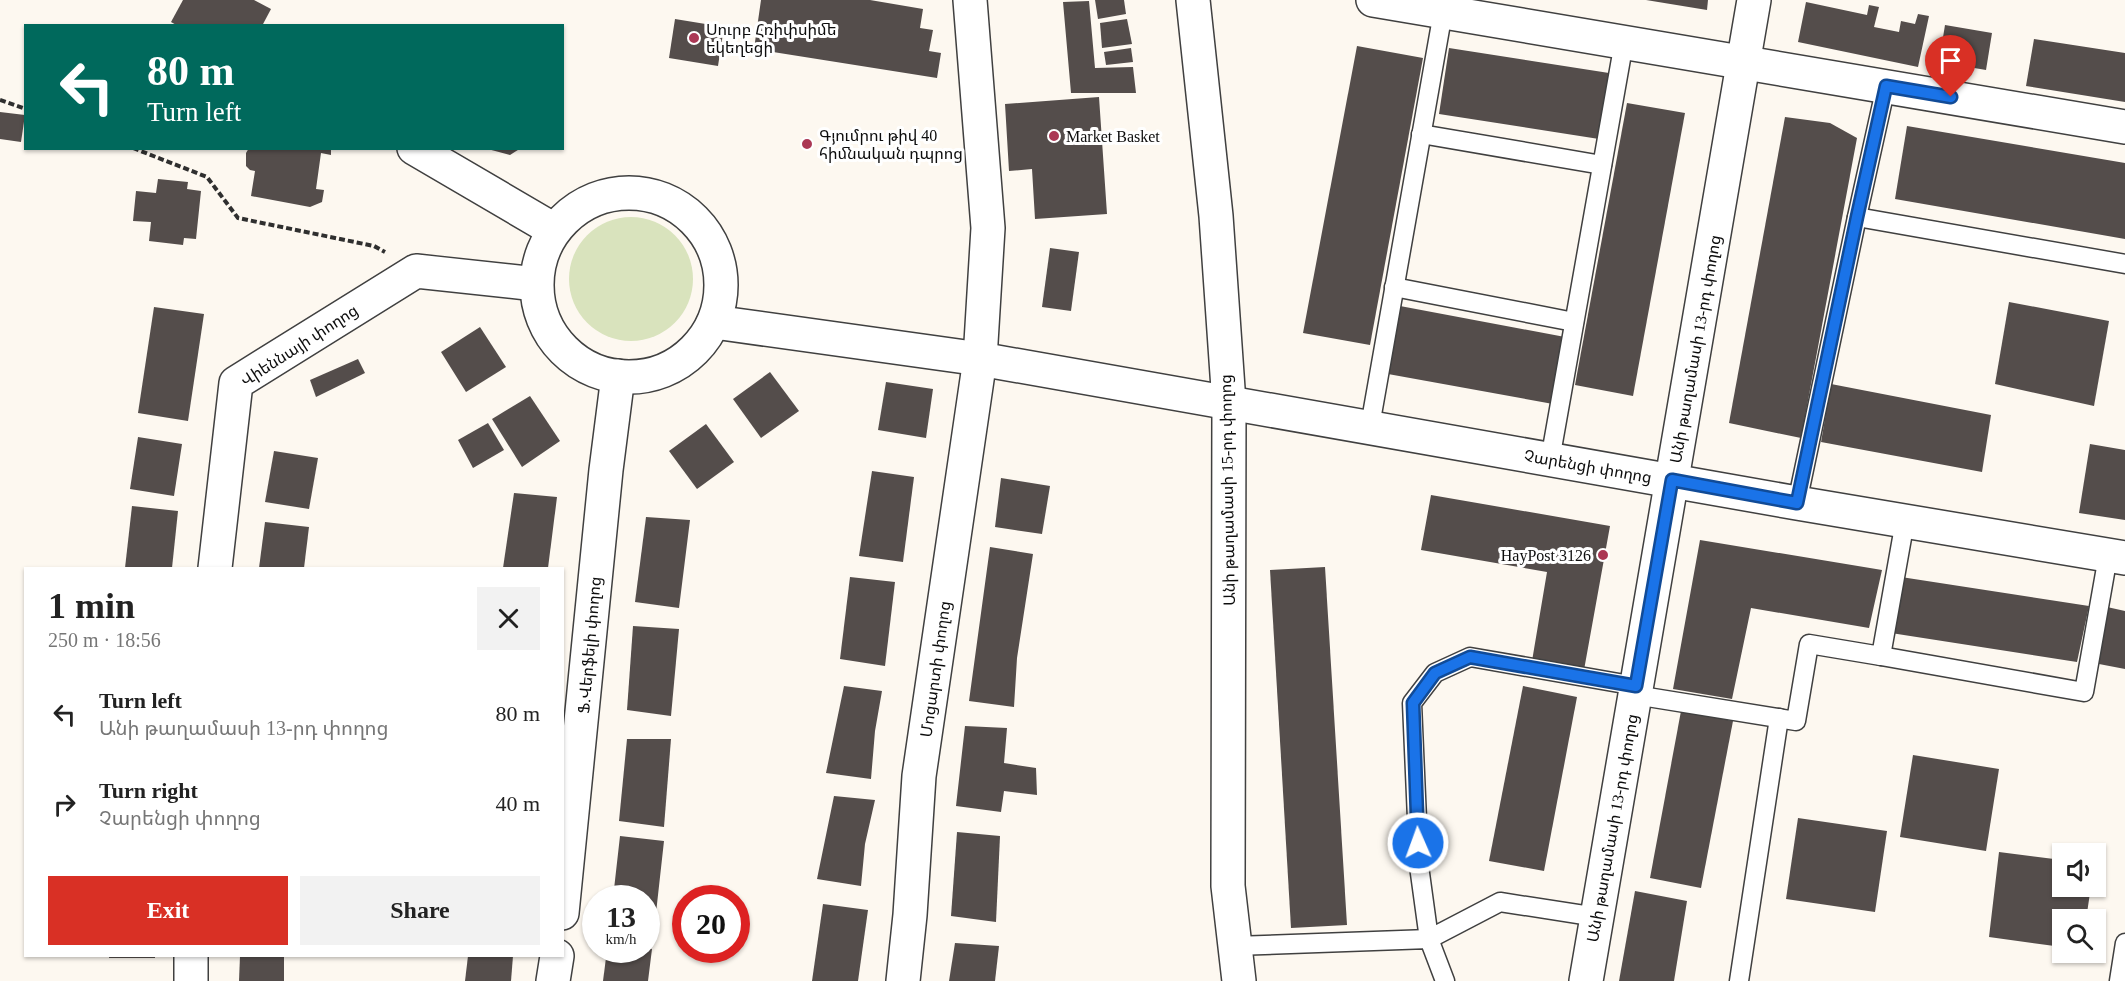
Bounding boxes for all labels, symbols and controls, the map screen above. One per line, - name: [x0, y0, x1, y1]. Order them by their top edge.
- place label: Սուրբ Հռիփսիմե եկեղեցի: [706, 21, 837, 57]
- marker: Սուրբ Հռիփսիմե եկեղեցի: [687, 31, 701, 45]
- pin: [1925, 35, 1976, 97]
- icon: arrive: [1934, 44, 1967, 77]
- icon: left: [48, 48, 126, 126]
- text: 80 m: [147, 48, 235, 94]
- text: Turn left: [147, 97, 241, 127]
- place label: Գյումրու թիվ 40 հիմնական դպրոց: [819, 127, 963, 163]
- place label: Market Basket: [1066, 128, 1160, 145]
- marker: Market Basket: [1047, 129, 1061, 143]
- marker: Գյումրու թիվ 40 հիմնական դպրոց: [800, 137, 814, 151]
- street label: Անի թաղամասի 13-րդ փողոց: [1667, 234, 1725, 465]
- street label: Վիեննայի փողոց: [238, 301, 362, 390]
- street label: Անի թաղամասի 15-րդ փողոց: [1217, 374, 1239, 606]
- street label: Չարենցի փողոց: [1523, 447, 1653, 487]
- place label: HayPost 3126: [1501, 547, 1591, 565]
- marker: HayPost 3126: [1596, 548, 1610, 562]
- street label: Ֆ.Վերֆելի փողոց: [575, 576, 605, 714]
- text: 1 min: [48, 586, 135, 626]
- button: close: [477, 587, 540, 650]
- street label: Մոցարտի փողոց: [918, 600, 954, 738]
- text: 250 m · 18:56: [48, 629, 161, 651]
- text: Turn left: [99, 688, 182, 713]
- icon: left: [48, 698, 81, 731]
- text: 80 m: [495, 701, 540, 726]
- street label: Անի թաղամասի 13-րդ փողոց: [1584, 713, 1642, 944]
- text: Անի թաղամասի 13-րդ փողոց: [99, 717, 388, 739]
- text: Turn right: [99, 778, 198, 803]
- icon: right: [48, 788, 81, 821]
- text: 40 m: [495, 791, 540, 816]
- text: Չարենցի փողոց: [99, 807, 261, 829]
- position arrow: [1386, 811, 1450, 875]
- map controls: [2052, 843, 2106, 963]
- button: sound: [2052, 843, 2106, 897]
- button: Exit: [48, 876, 288, 945]
- button: Share: [300, 876, 540, 945]
- speed limit sign: 20: [672, 885, 750, 963]
- text: 13: [606, 900, 636, 933]
- button: search: [2052, 909, 2106, 963]
- text: km/h: [606, 931, 636, 947]

